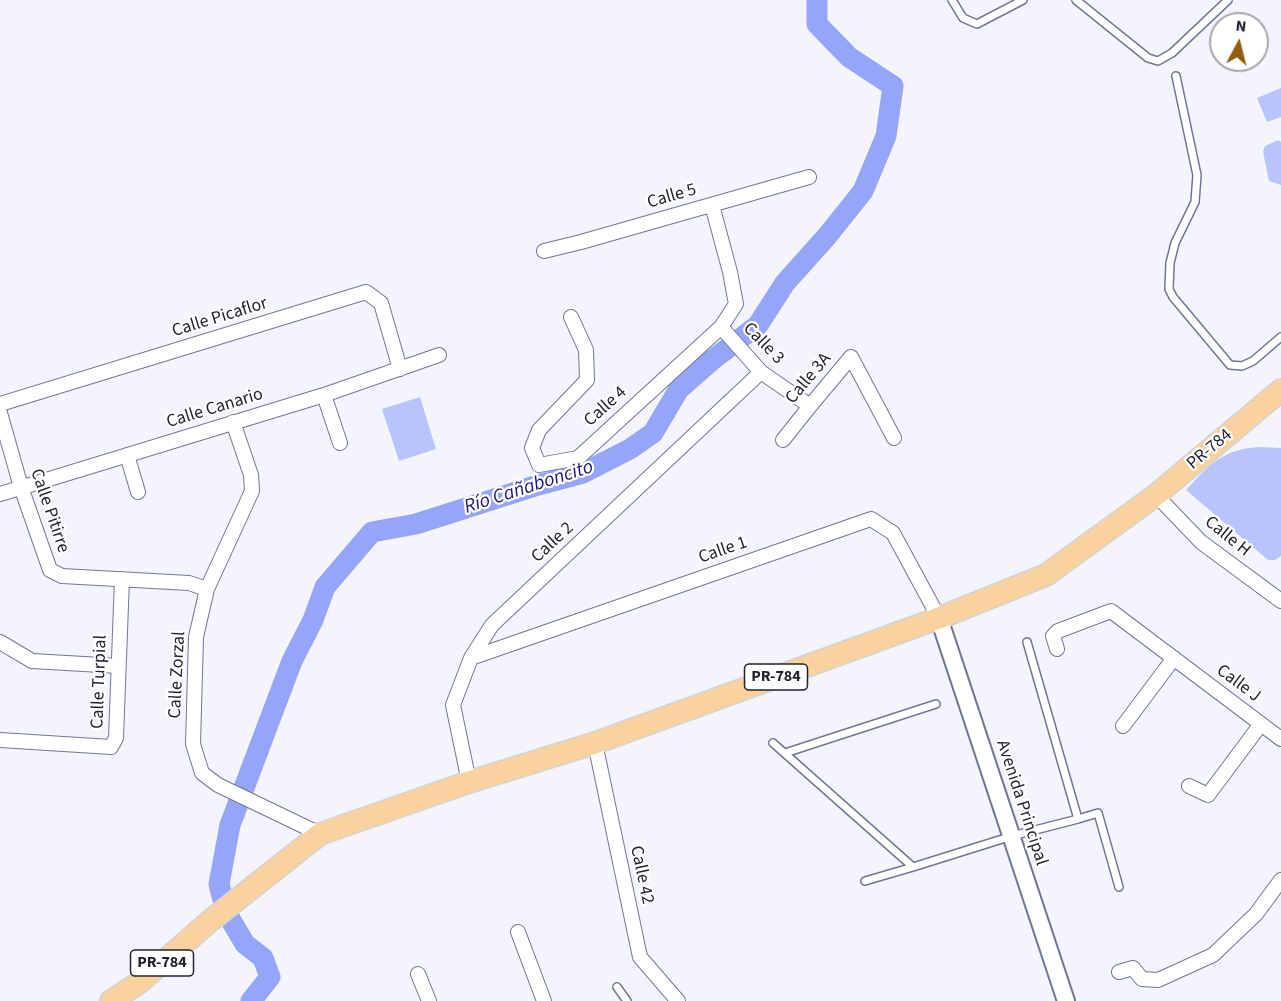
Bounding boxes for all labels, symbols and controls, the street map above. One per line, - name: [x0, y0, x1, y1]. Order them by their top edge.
- north arrow: [1209, 12, 1269, 72]
- text: N: [1234, 15, 1248, 38]
- street label: Calle 5: [645, 180, 699, 214]
- street label: Calle Picaflor: [170, 293, 270, 343]
- street label: Calle 3: [738, 319, 788, 369]
- street label: Calle 3A: [782, 349, 836, 409]
- street label: Calle 4: [580, 382, 632, 432]
- street label: Calle Canario: [164, 384, 266, 434]
- street label: PR-784: [1183, 425, 1237, 475]
- water label: Río Cañaboncito: [461, 456, 597, 520]
- street label: Calle Pitirre: [25, 466, 73, 556]
- street label: Calle H: [1200, 512, 1254, 562]
- street label: Calle 2: [527, 518, 579, 568]
- street label: Calle 1: [696, 533, 750, 569]
- street label: Calle Zorzal: [165, 631, 191, 719]
- street label: Calle Turpial: [88, 635, 112, 729]
- street label: Calle J: [1212, 660, 1264, 708]
- road number: PR-784: [744, 664, 808, 690]
- street label: Avenida Principal: [991, 738, 1051, 868]
- street label: Calle 42: [624, 844, 658, 906]
- road number: PR-784: [130, 950, 194, 976]

